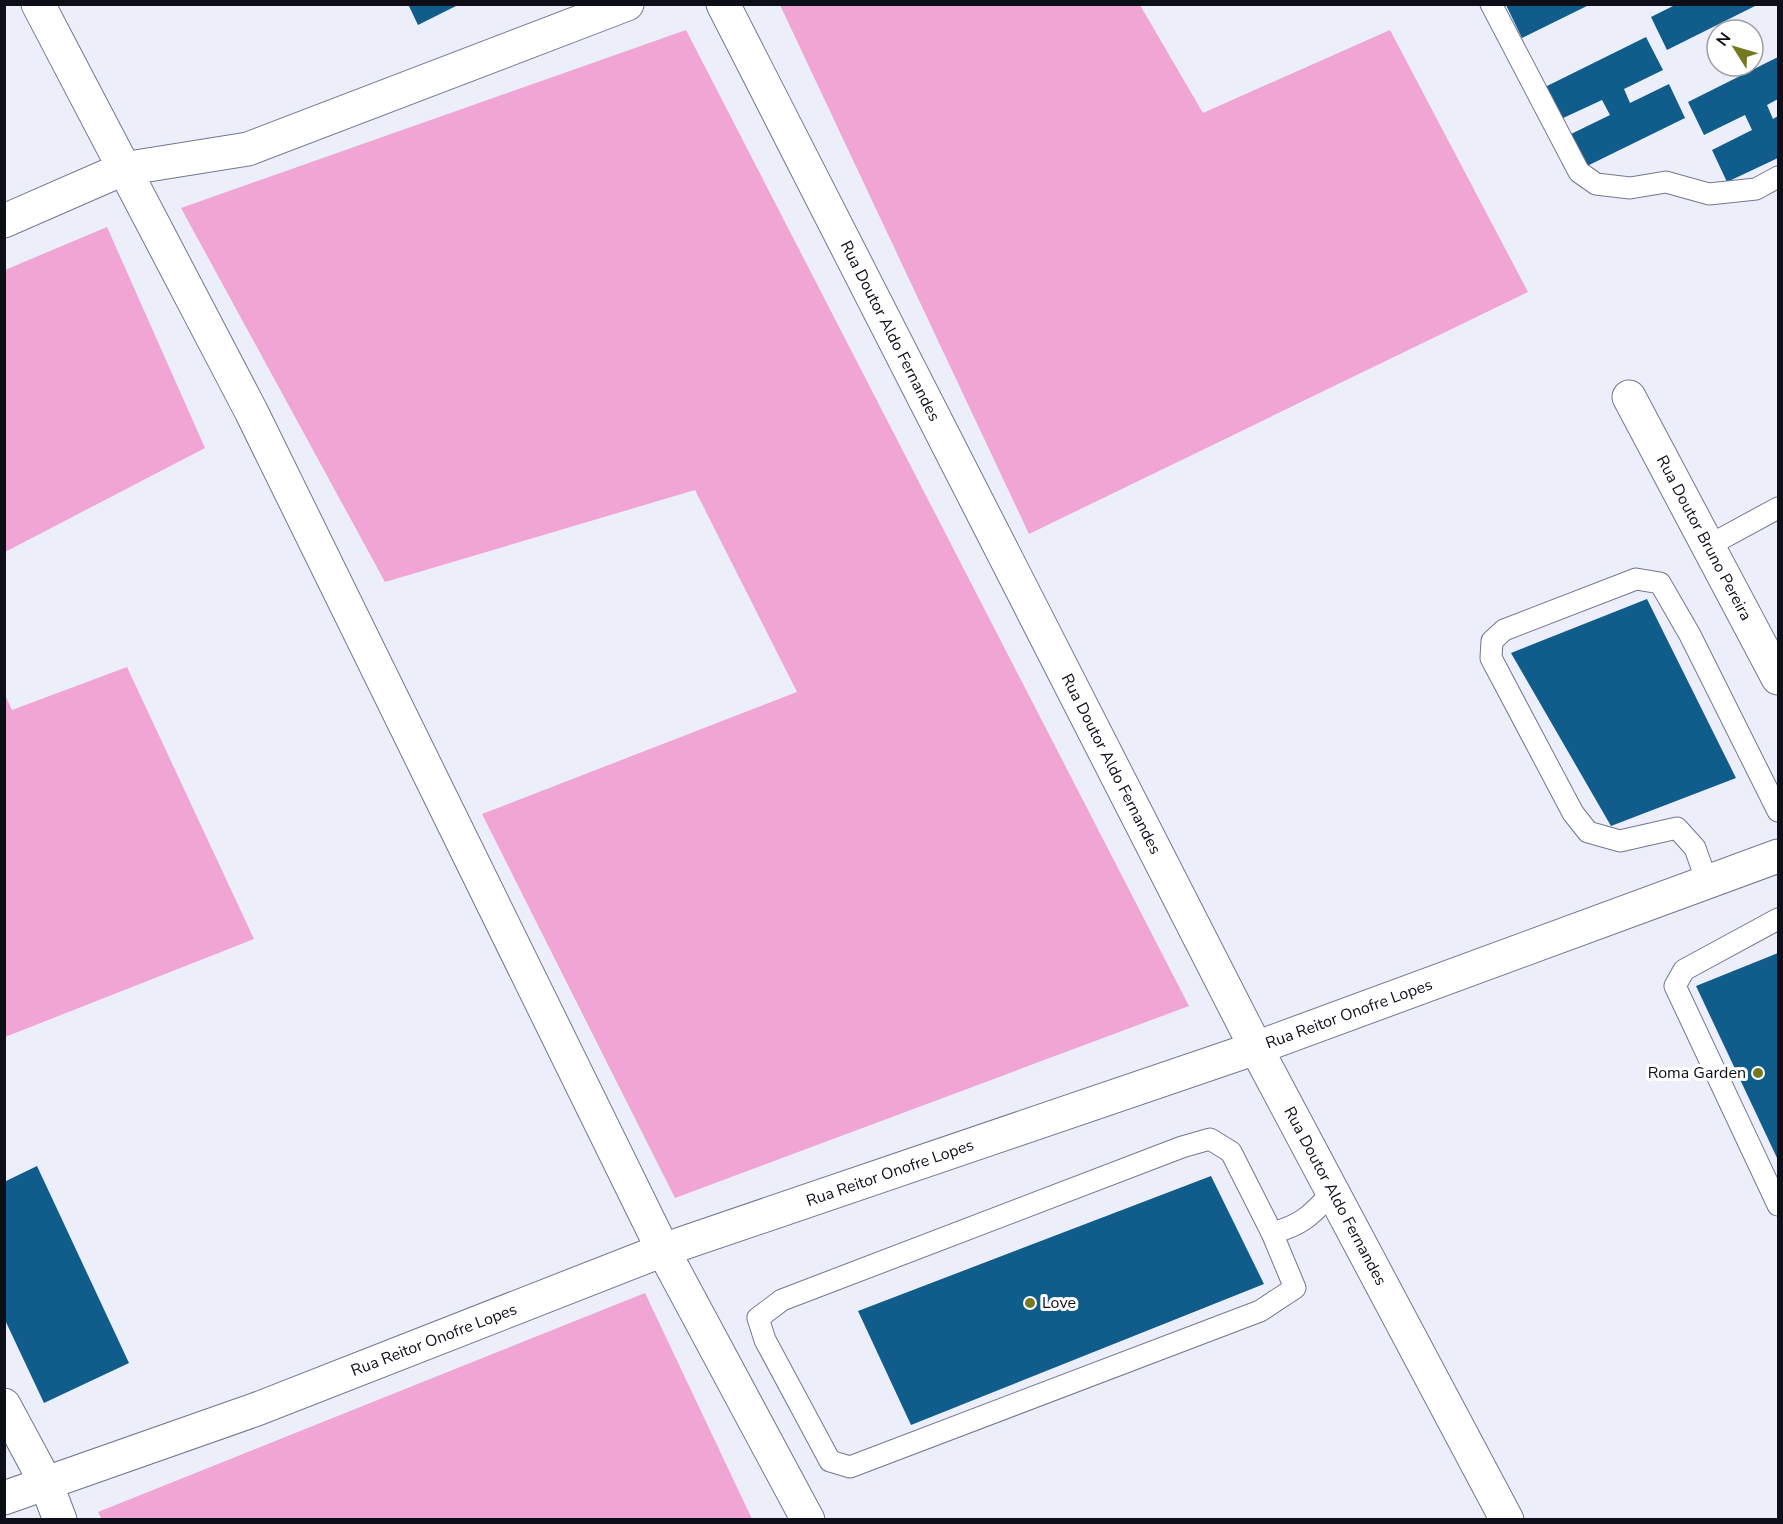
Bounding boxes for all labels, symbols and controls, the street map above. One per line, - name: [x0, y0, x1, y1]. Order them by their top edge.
- north arrow: [1705, 18, 1765, 78]
- text: N: [1711, 28, 1736, 51]
- street label: Rua Doutor Aldo Fernandes: [835, 237, 945, 425]
- street label: Rua Doutor Bruno Pereira: [1651, 452, 1757, 624]
- street label: Rua Doutor Aldo Fernandes: [1056, 670, 1166, 858]
- street label: Rua Reitor Onofre Lopes: [1263, 974, 1435, 1054]
- place label: Roma Garden: [1648, 1062, 1746, 1084]
- marker: Roma Garden: [1751, 1066, 1765, 1080]
- street label: Rua Doutor Aldo Fernandes: [1278, 1103, 1392, 1289]
- street label: Rua Reitor Onofre Lopes: [803, 1134, 977, 1212]
- place label: Love: [1042, 1292, 1076, 1314]
- marker: Love: [1023, 1296, 1037, 1310]
- street label: Rua Reitor Onofre Lopes: [348, 1298, 520, 1382]

